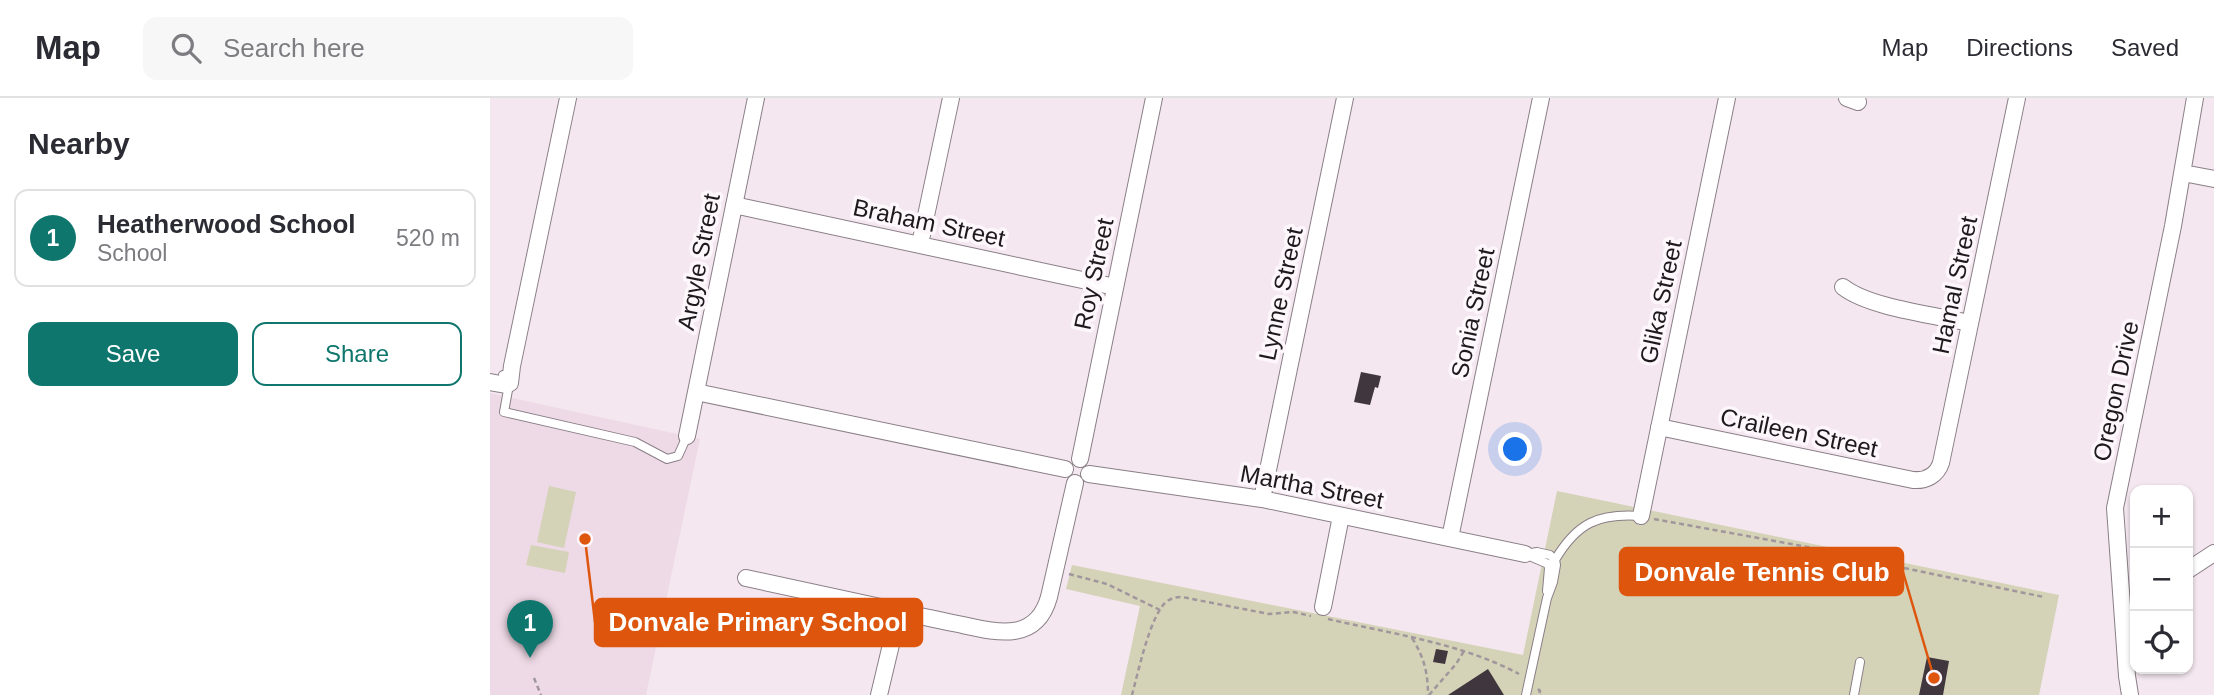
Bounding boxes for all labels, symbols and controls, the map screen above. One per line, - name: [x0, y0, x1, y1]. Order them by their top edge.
- search box: [143, 17, 633, 80]
- text: Map: [35, 29, 101, 66]
- icon: search: [167, 29, 205, 67]
- text: Search here: [223, 33, 365, 63]
- text: Map: [1882, 34, 1928, 61]
- text: Directions: [1966, 34, 2073, 61]
- text: Saved: [2111, 34, 2179, 61]
- text: Nearby: [28, 127, 130, 160]
- street label: Argyle Street: [672, 191, 725, 333]
- street label: Braham Street: [851, 193, 1008, 252]
- text: Heatherwood School: [97, 209, 356, 239]
- street label: Hamal Street: [1927, 213, 1982, 356]
- street label: Roy Street: [1069, 215, 1119, 332]
- text: 1: [47, 225, 59, 251]
- text: 520 m: [396, 225, 460, 251]
- street label: Lynne Street: [1253, 225, 1308, 363]
- street label: Glika Street: [1634, 237, 1687, 366]
- text: School: [97, 240, 167, 266]
- street label: Sonia Street: [1446, 245, 1500, 380]
- street label: Oregon Drive: [2087, 318, 2144, 464]
- button: Save: [28, 322, 238, 386]
- button: Share: [252, 322, 462, 386]
- street label: Craileen Street: [1718, 403, 1881, 462]
- your location: [1498, 432, 1532, 466]
- street label: Martha Street: [1238, 459, 1386, 514]
- map controls: [2130, 485, 2193, 674]
- button: +: [2130, 485, 2193, 548]
- callout: Donvale Tennis Club: [1620, 548, 1903, 595]
- button: −: [2130, 548, 2193, 611]
- text: Donvale Tennis Club: [1634, 557, 1890, 587]
- callout: Donvale Primary School: [595, 599, 922, 646]
- pin: 1: [507, 600, 553, 658]
- text: Donvale Primary School: [608, 607, 908, 637]
- button: locate: [2130, 611, 2193, 674]

